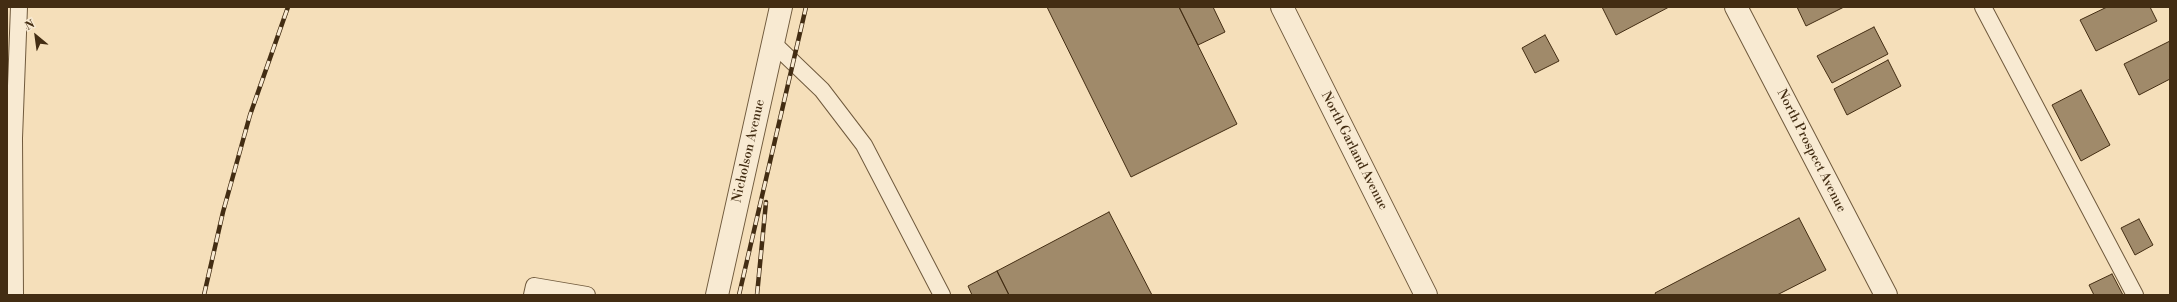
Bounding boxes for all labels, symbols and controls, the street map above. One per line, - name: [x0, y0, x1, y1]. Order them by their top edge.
- north arrow: [16, 16, 56, 56]
- text: N: [23, 17, 37, 34]
- street label: North Prospect Avenue: [1773, 87, 1849, 215]
- street label: North Garland Avenue: [1317, 89, 1391, 213]
- street label: Nicholson Avenue: [730, 98, 768, 204]

